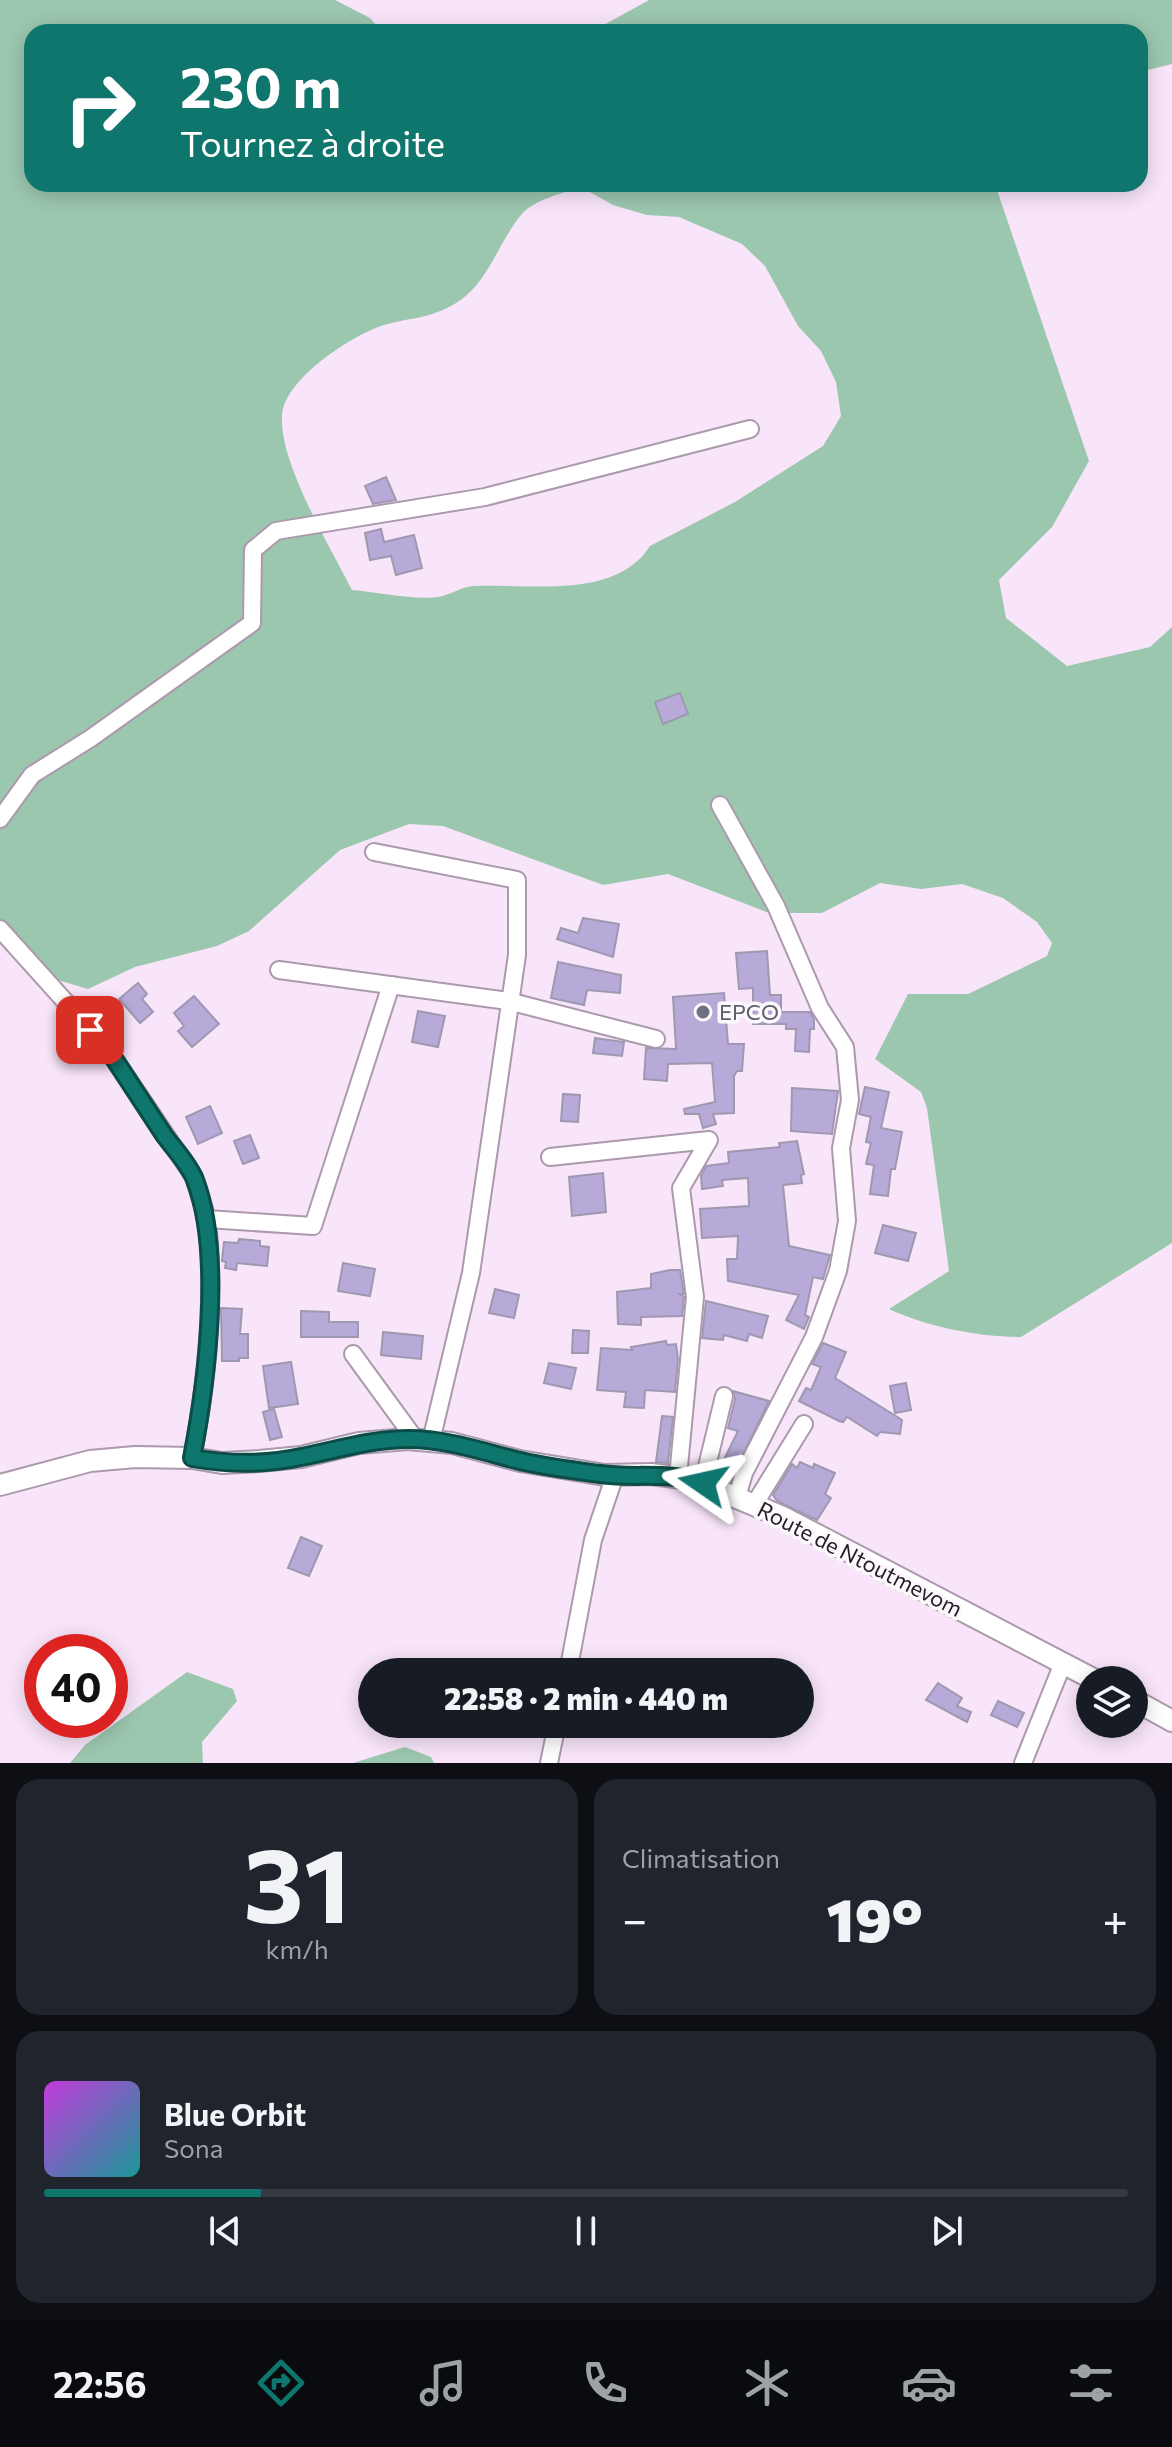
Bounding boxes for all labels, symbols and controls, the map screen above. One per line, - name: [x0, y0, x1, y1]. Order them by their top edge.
- text: 230 m: [180, 51, 341, 120]
- icon: right: [48, 56, 152, 160]
- text: Tournez à droite: [180, 120, 445, 164]
- pin: [56, 996, 124, 1064]
- place label: EPCO: [719, 998, 779, 1025]
- marker: EPCO: [694, 1003, 712, 1021]
- icon: arrive: [68, 1008, 112, 1052]
- position arrow: [661, 1441, 745, 1525]
- street label: Route de Ntoutmevom: [753, 1495, 967, 1622]
- speed limit sign: 40: [24, 1634, 128, 1738]
- map controls: [1076, 1666, 1148, 1738]
- button: layers: [1076, 1666, 1148, 1738]
- text: 22:58 · 2 min · 440 m: [444, 1679, 728, 1716]
- text: 31: [243, 1817, 351, 1944]
- text: Climatisation: [622, 1842, 780, 1873]
- text: 19°: [826, 1881, 923, 1954]
- text: −: [622, 1891, 647, 1945]
- text: +: [1102, 1891, 1128, 1945]
- text: km/h: [265, 1933, 329, 1964]
- text: Blue Orbit: [164, 2095, 306, 2132]
- text: Sona: [164, 2132, 223, 2163]
- icon: previous: [203, 2209, 247, 2253]
- icon: pause: [564, 2209, 608, 2253]
- icon: next: [925, 2209, 969, 2253]
- icon: directions: [253, 2355, 309, 2411]
- icon: music: [415, 2355, 471, 2411]
- icon: phone: [577, 2355, 633, 2411]
- icon: climate: [739, 2355, 795, 2411]
- icon: car: [901, 2355, 957, 2411]
- icon: filters: [1063, 2355, 1119, 2411]
- text: 22:56: [53, 2361, 147, 2405]

